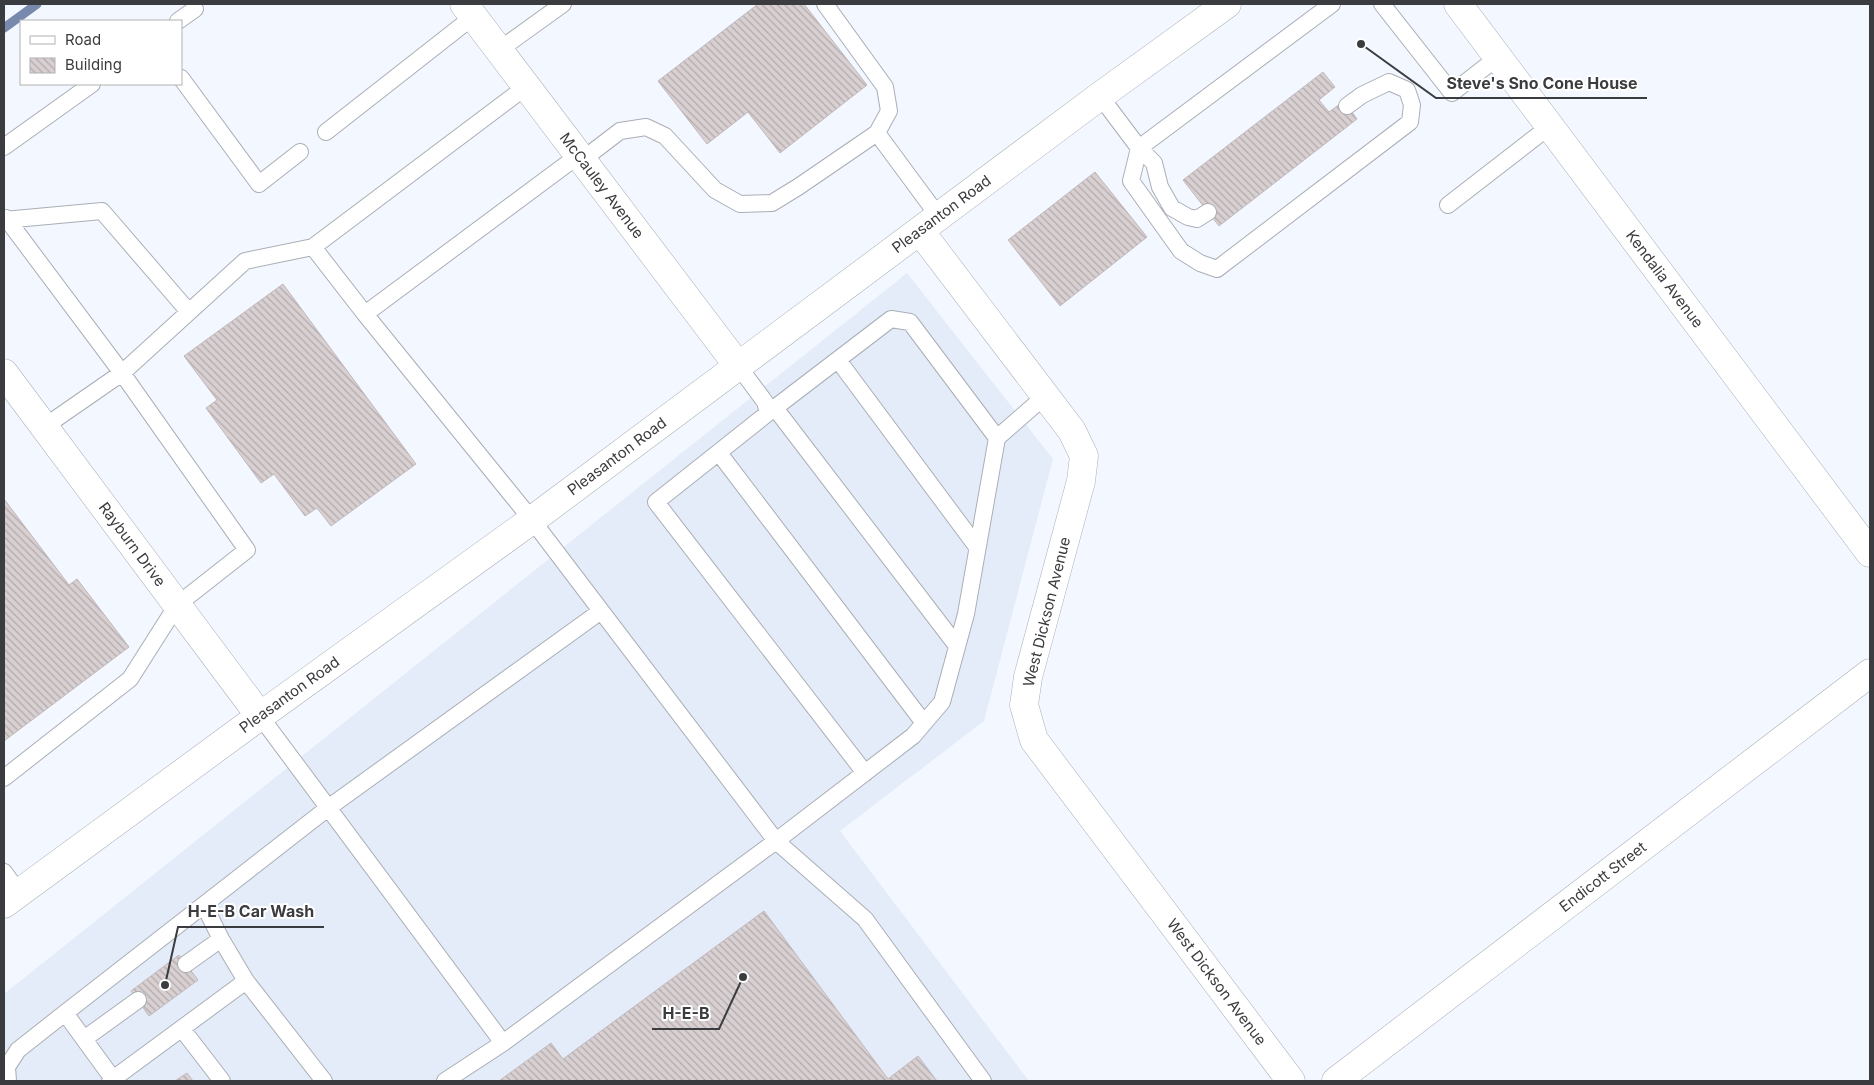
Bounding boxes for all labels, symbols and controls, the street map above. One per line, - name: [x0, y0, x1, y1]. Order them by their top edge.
- legend: [20, 20, 182, 85]
- text: Road: [65, 30, 101, 49]
- text: Building: [65, 55, 122, 74]
- callout: Steve's Sno Cone House: [1436, 67, 1647, 98]
- text: Steve's Sno Cone House: [1446, 73, 1638, 93]
- street label: McCauley Avenue: [556, 129, 648, 242]
- street label: Pleasanton Road: [888, 171, 995, 257]
- street label: Kendalia Avenue: [1622, 226, 1708, 332]
- street label: Pleasanton Road: [563, 413, 670, 499]
- street label: Rayburn Drive: [95, 498, 170, 590]
- street label: West Dickson Avenue: [1019, 535, 1074, 689]
- street label: Pleasanton Road: [235, 652, 343, 737]
- street label: Endicott Street: [1555, 837, 1650, 916]
- callout: H-E-B Car Wash: [178, 896, 324, 927]
- text: H-E-B Car Wash: [188, 901, 314, 921]
- street label: West Dickson Avenue: [1163, 915, 1271, 1049]
- callout: H-E-B: [652, 998, 719, 1029]
- text: H-E-B: [662, 1003, 710, 1023]

